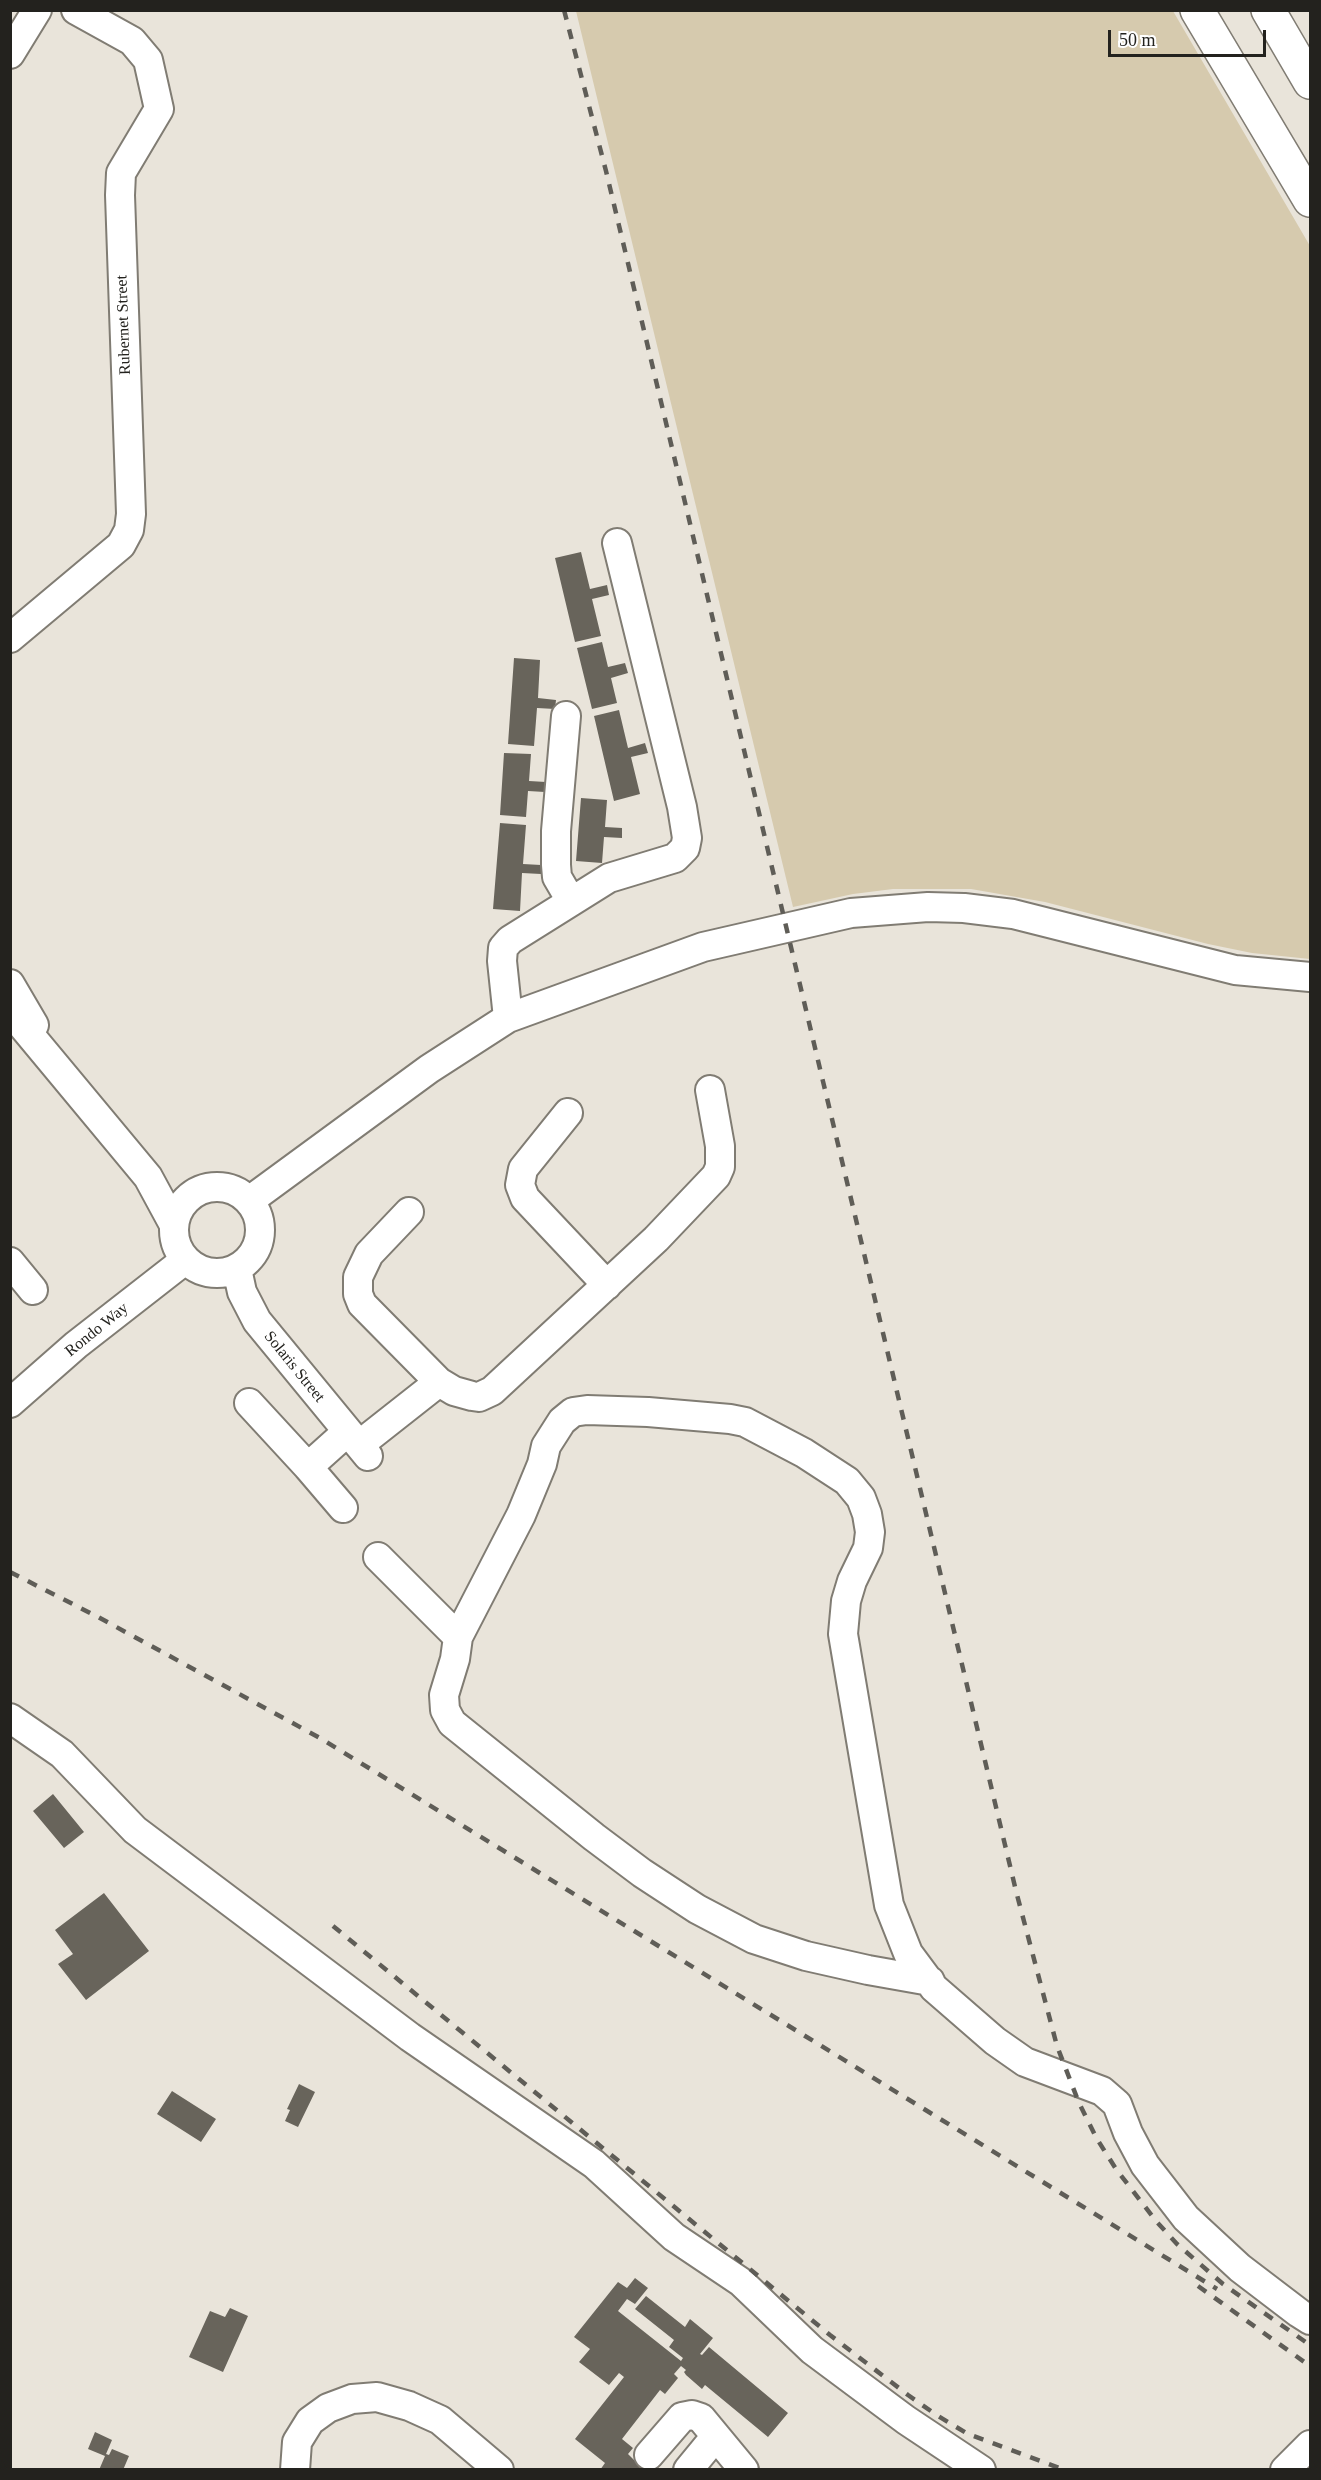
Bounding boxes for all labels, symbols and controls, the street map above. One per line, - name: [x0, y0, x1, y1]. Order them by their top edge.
- scale bar: [1111, 18, 1268, 56]
- text: 50 m: [1119, 30, 1156, 50]
- street label: Rubernet Street: [113, 275, 135, 375]
- street label: Rondo Way: [62, 1299, 132, 1361]
- street label: Solaris Street: [260, 1328, 328, 1406]

